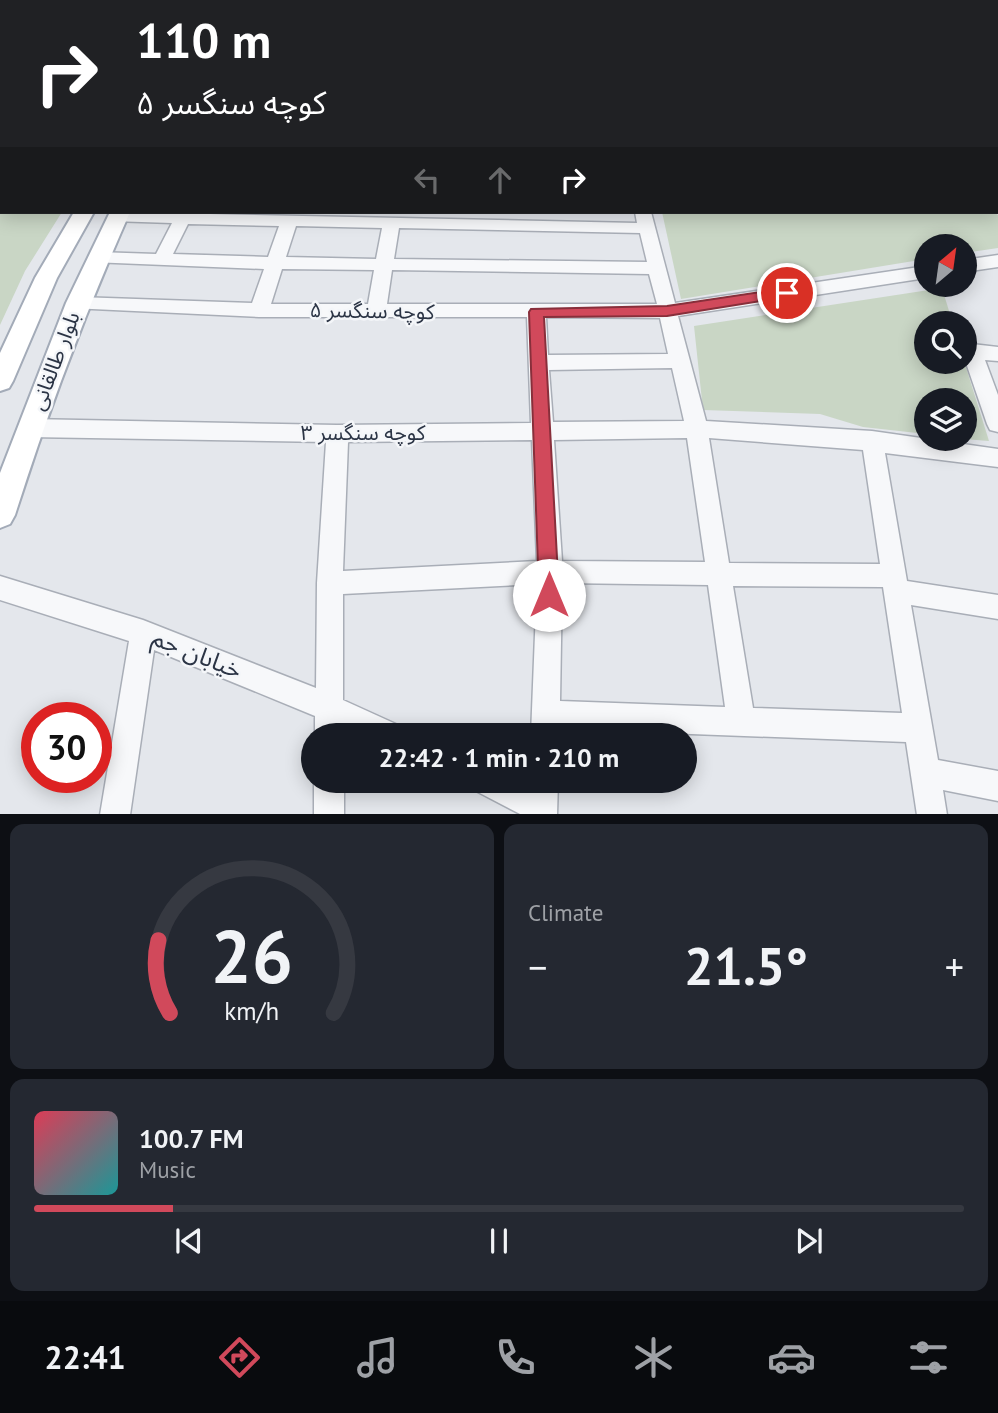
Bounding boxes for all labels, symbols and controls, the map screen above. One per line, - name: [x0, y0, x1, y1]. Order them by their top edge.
- text: 110 m: [136, 8, 271, 72]
- icon: right: [21, 28, 112, 119]
- text: کوچه سنگسر ۵: [136, 81, 326, 123]
- icon: left: [408, 161, 446, 199]
- icon: ahead: [481, 161, 519, 199]
- icon: right: [554, 161, 592, 199]
- north arrow: [914, 234, 976, 298]
- map controls: [914, 234, 977, 451]
- pin: [757, 263, 817, 323]
- icon: arrive: [768, 274, 806, 312]
- street label: کوچه سنگسر ۵: [309, 296, 435, 325]
- street label: بلوار طالقانی: [23, 308, 86, 414]
- button: search: [914, 311, 977, 374]
- button: layers: [914, 388, 977, 451]
- street label: کوچه سنگسر ۳: [301, 419, 426, 446]
- position arrow: [512, 558, 586, 632]
- street label: خیابان جم: [147, 622, 247, 687]
- speed limit sign: 30: [21, 702, 112, 793]
- text: 22:42 · 1 min · 210 m: [379, 741, 619, 774]
- text: Climate: [528, 898, 603, 927]
- text: 26: [211, 909, 293, 1003]
- text: 21.5°: [684, 932, 808, 999]
- text: −: [528, 942, 547, 991]
- text: +: [945, 942, 964, 991]
- text: km/h: [225, 994, 279, 1026]
- text: 100.7 FM: [139, 1122, 244, 1155]
- text: Music: [139, 1155, 196, 1184]
- icon: previous: [170, 1222, 208, 1260]
- icon: pause: [480, 1222, 518, 1260]
- icon: next: [790, 1222, 828, 1260]
- icon: directions: [215, 1333, 264, 1382]
- icon: music: [353, 1333, 402, 1382]
- icon: phone: [491, 1333, 540, 1382]
- icon: climate: [629, 1333, 678, 1382]
- icon: car: [767, 1333, 816, 1382]
- icon: filters: [904, 1333, 953, 1382]
- text: 22:41: [44, 1336, 126, 1378]

